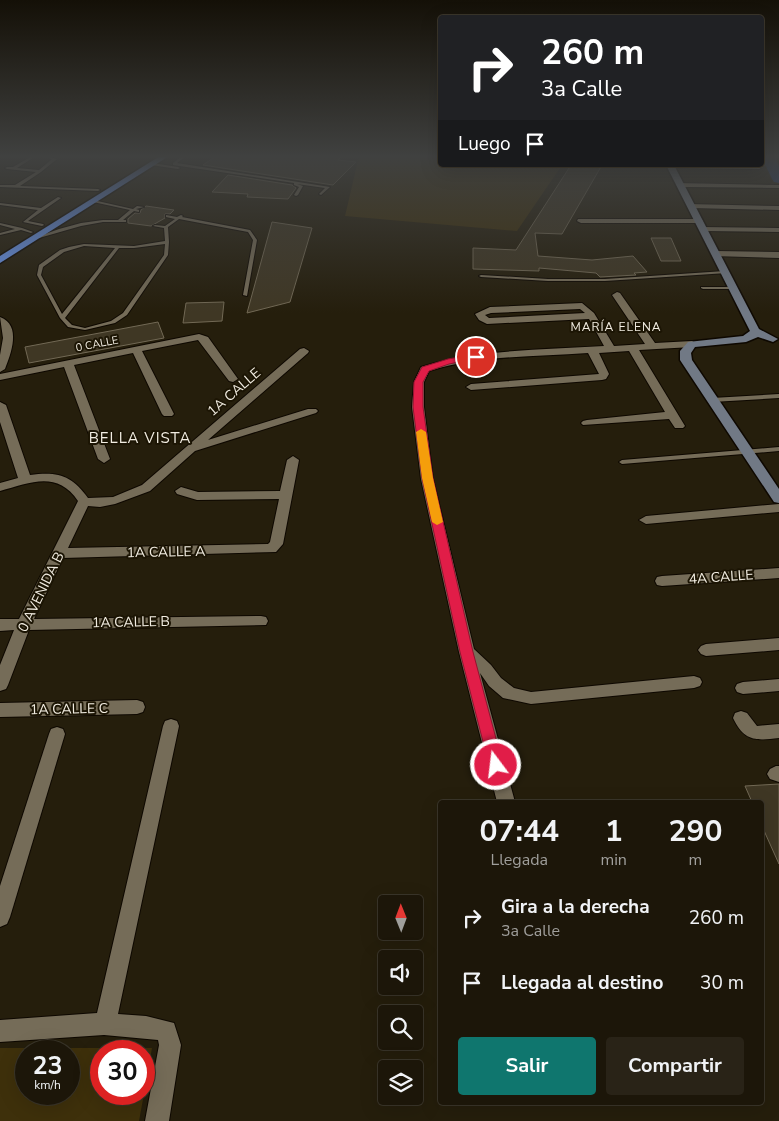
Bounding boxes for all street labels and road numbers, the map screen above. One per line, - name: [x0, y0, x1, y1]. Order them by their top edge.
- street label: 0 CALLE: [74, 333, 120, 355]
- street label: 1A CALLE: [203, 364, 265, 420]
- street label: 1A CALLE A: [126, 542, 206, 562]
- street label: 0 AVENIDA B: [13, 549, 69, 635]
- street label: 4A CALLE: [688, 565, 754, 589]
- street label: 1A CALLE B: [92, 612, 170, 632]
- street label: 1A CALLE C: [30, 699, 108, 719]

